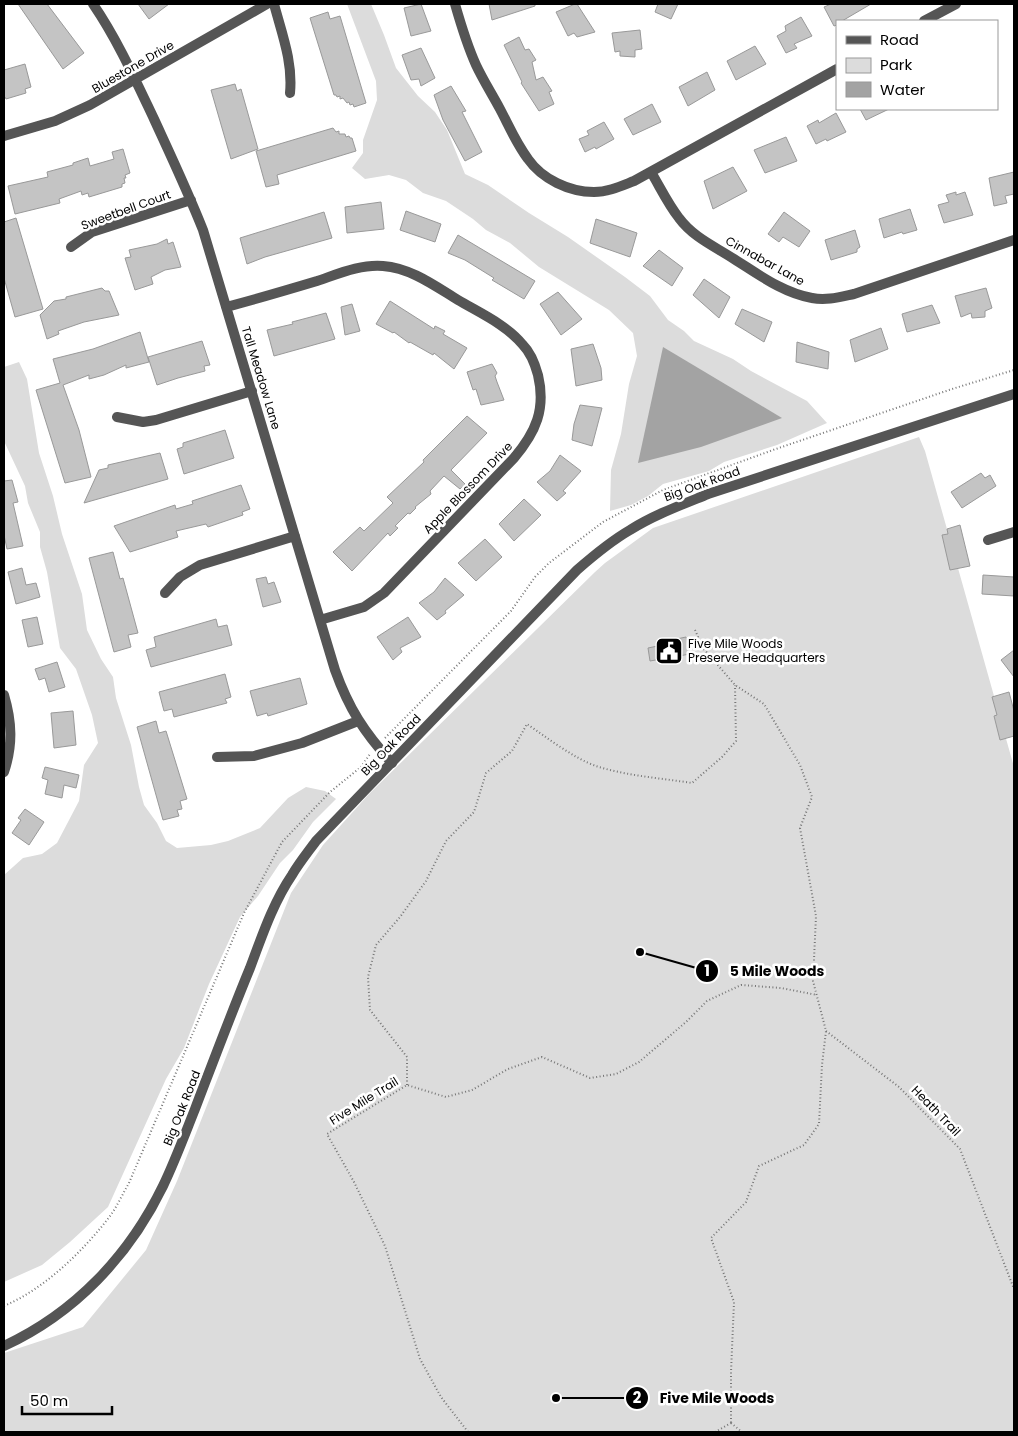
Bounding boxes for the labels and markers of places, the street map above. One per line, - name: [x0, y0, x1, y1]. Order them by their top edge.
- place label: Five Mile Woods Preserve Headquarters: [688, 635, 825, 666]
- public building icon: Five Mile Woods Preserve Headquarters: [654, 636, 684, 666]
- callout: 5 Mile Woods: [694, 956, 834, 985]
- callout: Five Mile Woods: [625, 1383, 785, 1412]

